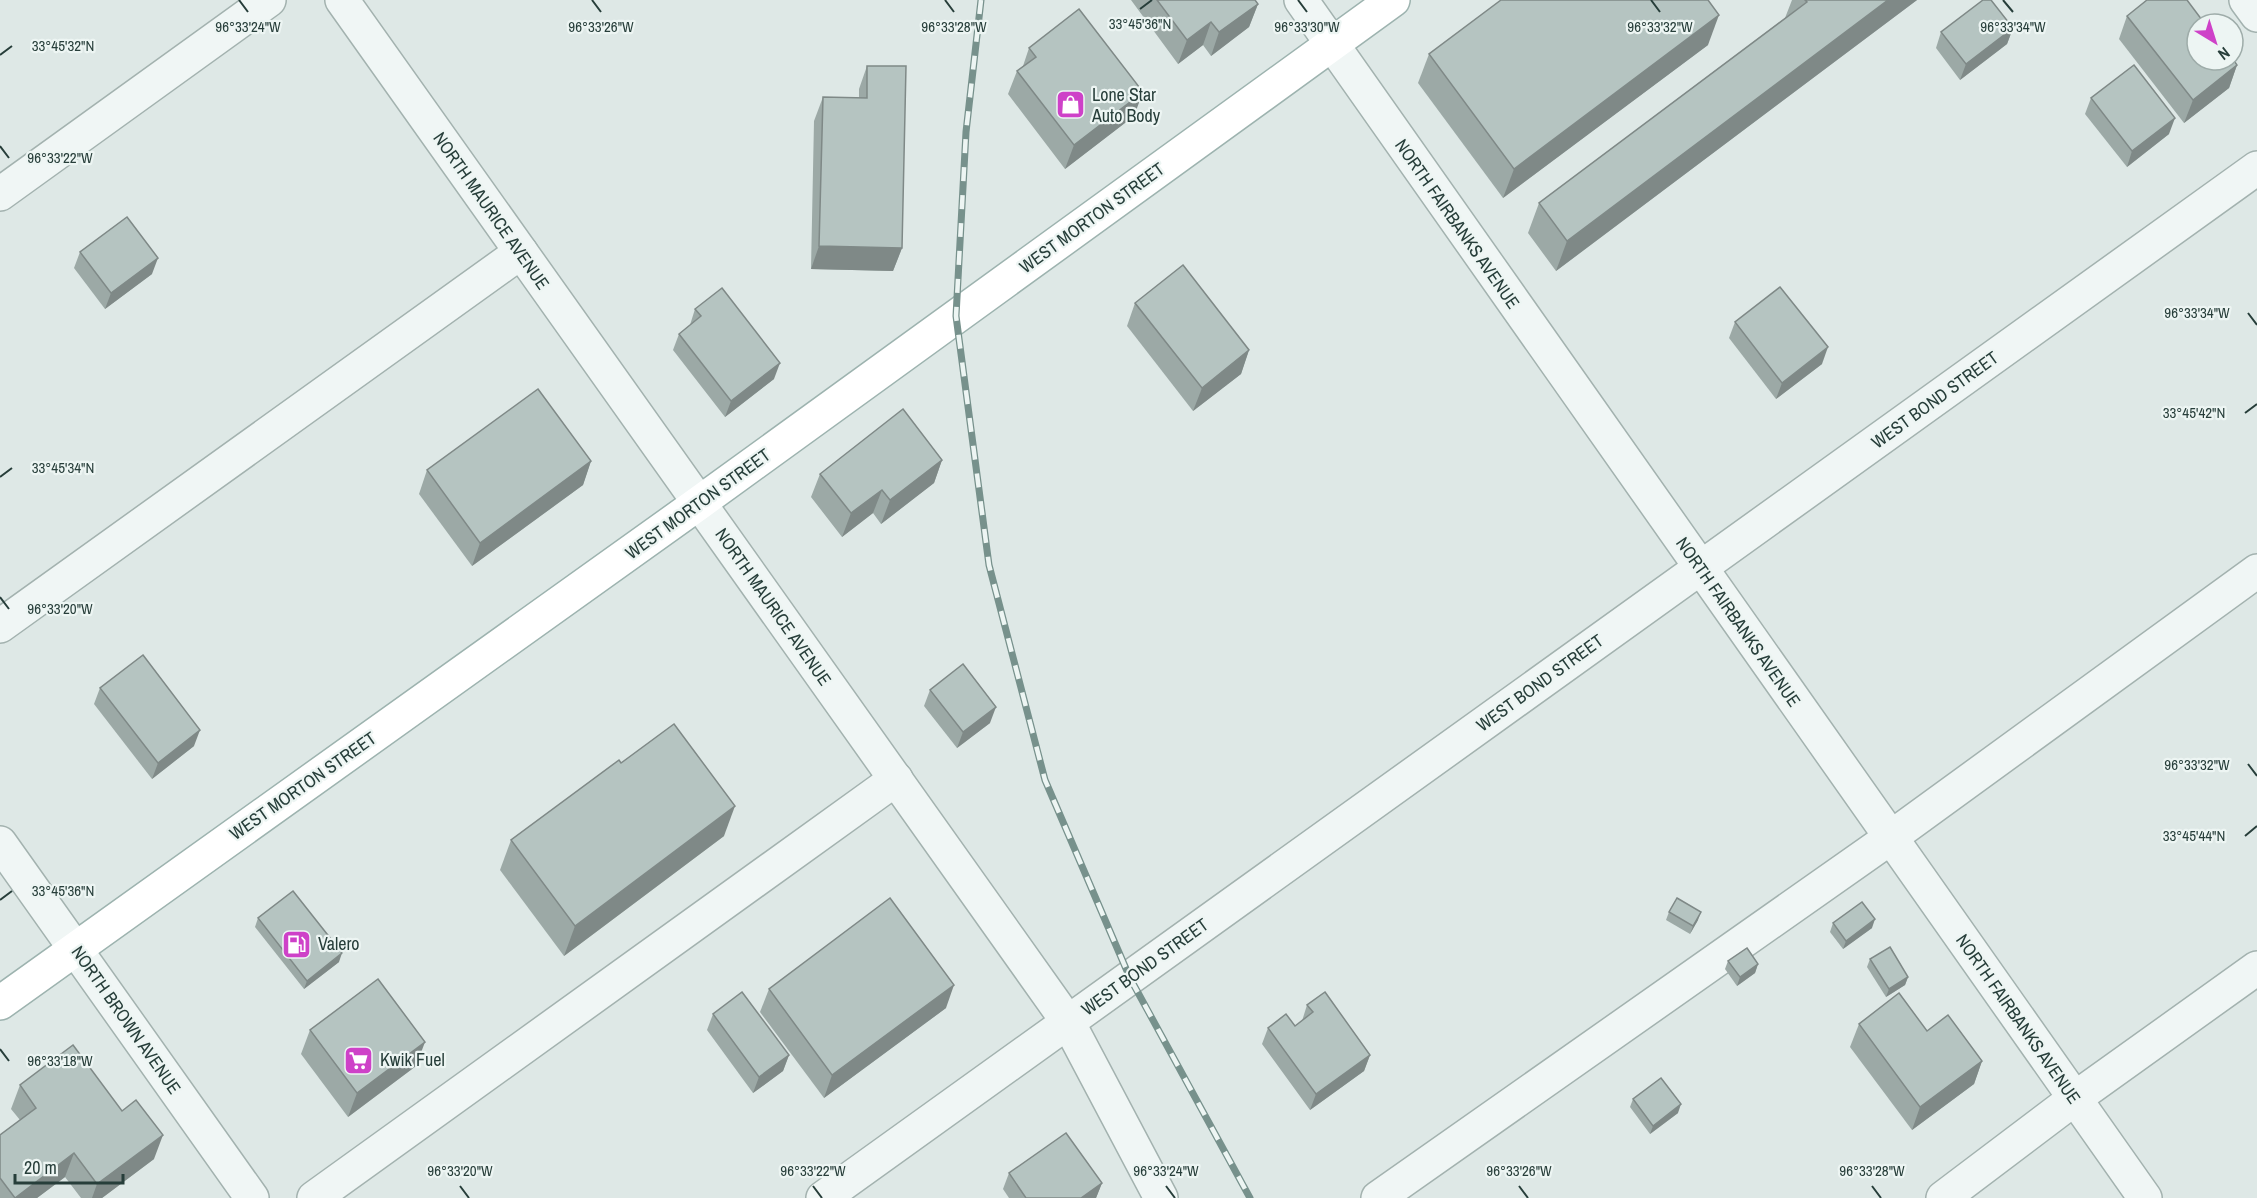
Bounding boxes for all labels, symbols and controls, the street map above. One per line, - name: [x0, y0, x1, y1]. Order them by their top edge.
- north arrow: [2185, 12, 2245, 72]
- text: 33°45'36"N: [1109, 13, 1171, 34]
- text: 96°33'24"W: [215, 16, 281, 37]
- text: 96°33'26"W: [568, 16, 634, 37]
- text: 96°33'28"W: [921, 16, 987, 37]
- text: 96°33'30"W: [1274, 16, 1340, 37]
- text: 96°33'32"W: [1627, 16, 1693, 37]
- text: 96°33'34"W: [1980, 16, 2046, 37]
- text: 33°45'32"N: [32, 35, 94, 56]
- text: N: [2214, 42, 2235, 65]
- place label: Lone Star Auto Body: [1091, 82, 1161, 128]
- shop icon: Lone Star Auto Body: [1055, 89, 1087, 121]
- street label: NORTH MAURICE AVENUE: [427, 127, 555, 295]
- street label: NORTH FAIRBANKS AVENUE: [1389, 134, 1526, 314]
- text: 96°33'22"W: [27, 147, 93, 168]
- street label: WEST MORTON STREET: [1014, 156, 1169, 279]
- text: 96°33'34"W: [2164, 302, 2230, 323]
- street label: WEST BOND STREET: [1866, 345, 2003, 454]
- text: 33°45'42"N: [2163, 402, 2225, 423]
- street label: WEST MORTON STREET: [620, 442, 775, 565]
- text: 33°45'34"N: [32, 457, 94, 478]
- street label: NORTH MAURICE AVENUE: [709, 523, 837, 691]
- street label: NORTH FAIRBANKS AVENUE: [1670, 532, 1807, 712]
- text: 96°33'20"W: [27, 598, 93, 619]
- street label: WEST BOND STREET: [1471, 628, 1608, 737]
- street label: WEST MORTON STREET: [224, 725, 381, 846]
- text: 96°33'32"W: [2164, 754, 2230, 775]
- text: 33°45'44"N: [2163, 825, 2225, 846]
- text: 33°45'36"N: [32, 880, 94, 901]
- street label: WEST BOND STREET: [1076, 912, 1213, 1021]
- fuel station icon: Valero: [281, 928, 313, 960]
- street label: NORTH FAIRBANKS AVENUE: [1950, 929, 2087, 1109]
- place label: Valero: [318, 931, 360, 956]
- street label: NORTH BROWN AVENUE: [66, 941, 187, 1099]
- supermarket icon: Kwik Fuel: [343, 1044, 375, 1076]
- place label: Kwik Fuel: [380, 1047, 445, 1072]
- text: 96°33'18"W: [27, 1050, 93, 1071]
- scale bar: [15, 1147, 123, 1185]
- text: 20 m: [24, 1155, 57, 1180]
- text: 96°33'20"W: [427, 1160, 493, 1181]
- text: 96°33'22"W: [780, 1160, 846, 1181]
- text: 96°33'24"W: [1133, 1160, 1199, 1181]
- text: 96°33'26"W: [1486, 1160, 1552, 1181]
- text: 96°33'28"W: [1839, 1160, 1905, 1181]

